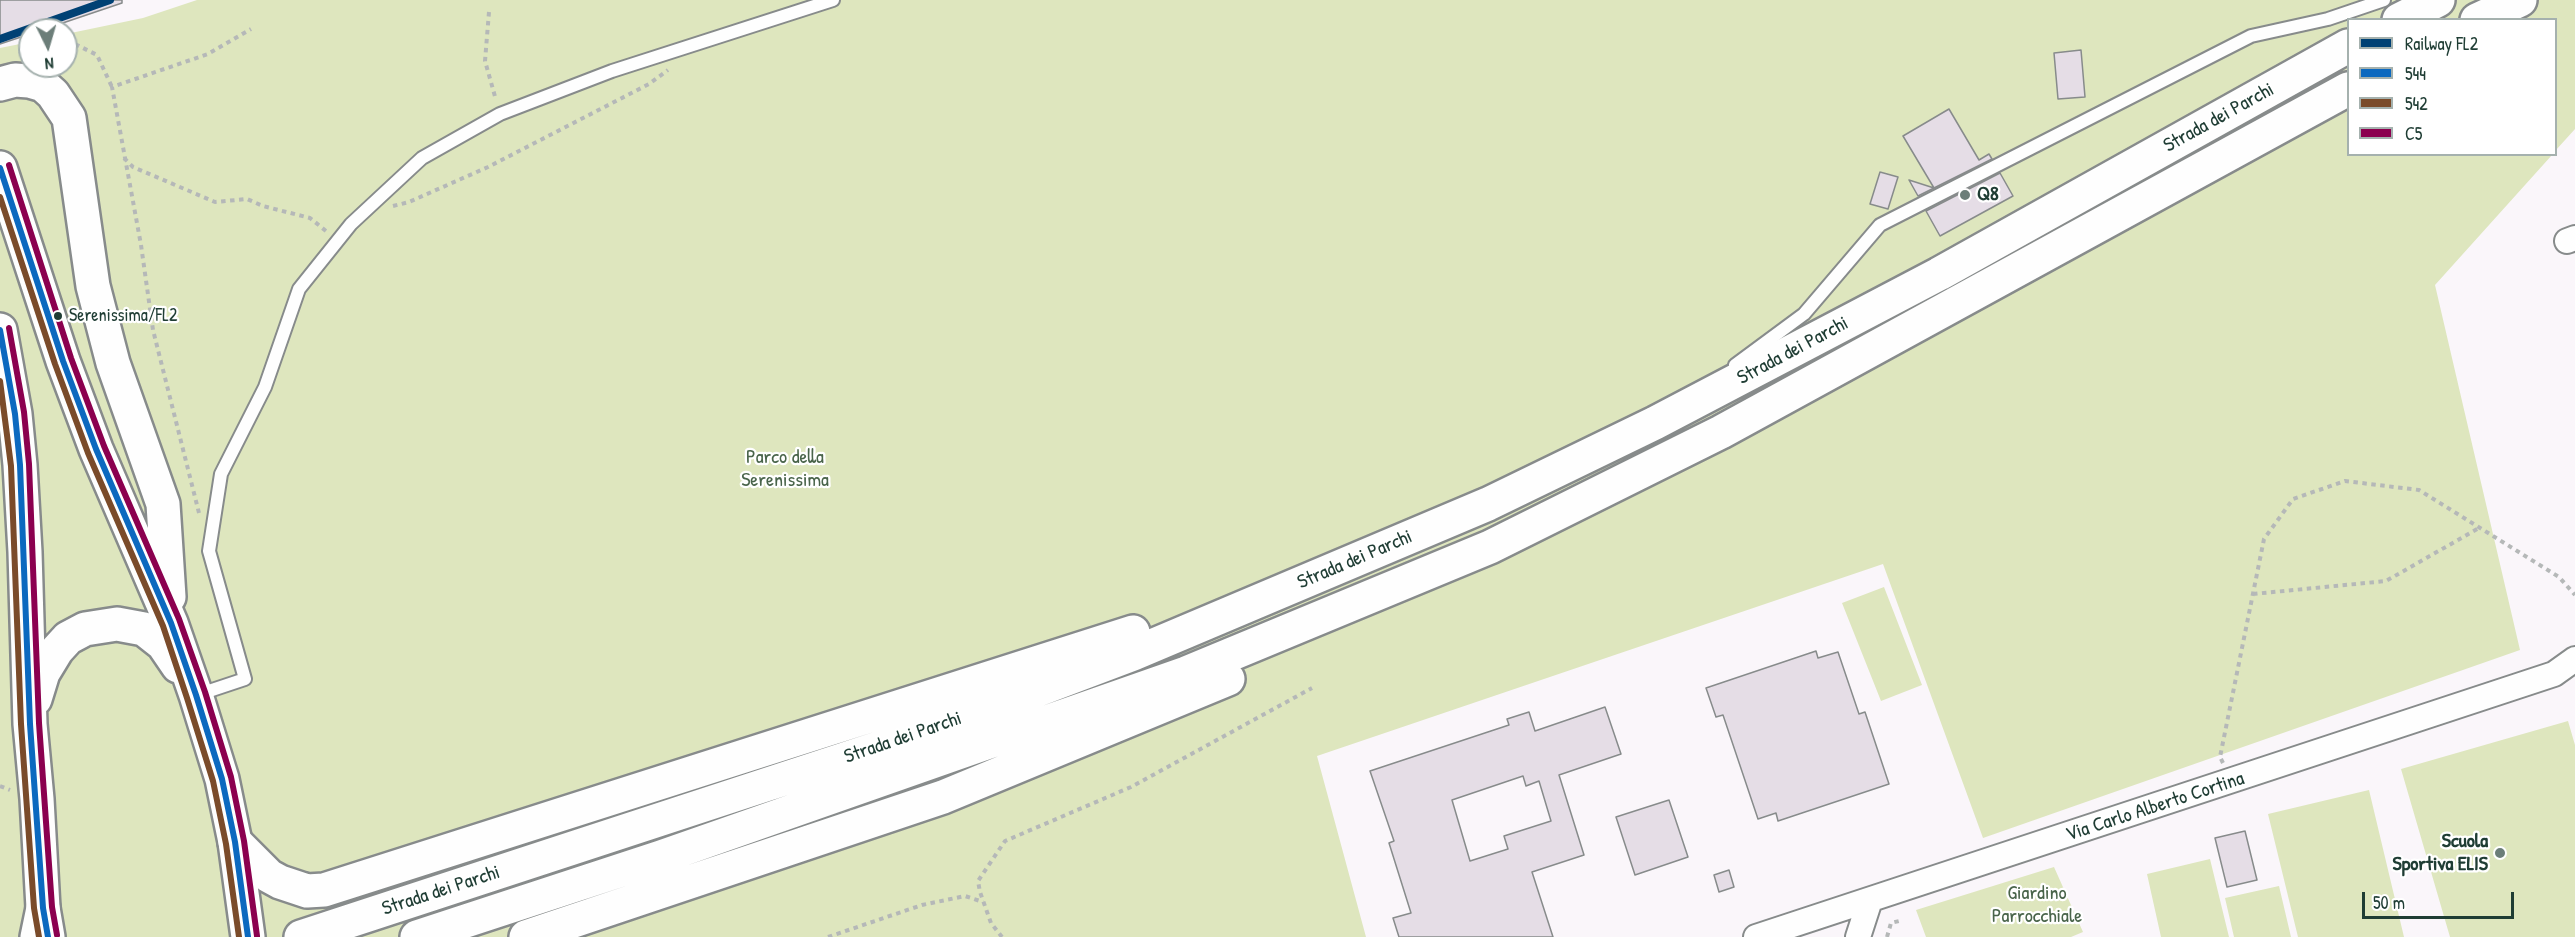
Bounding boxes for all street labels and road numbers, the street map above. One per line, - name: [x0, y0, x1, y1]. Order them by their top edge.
- street label: Strada dei Parchi: [2160, 78, 2278, 158]
- street label: Strada dei Parchi: [1733, 312, 1853, 390]
- street label: Strada dei Parchi: [1294, 525, 1416, 595]
- street label: Strada dei Parchi: [841, 707, 965, 769]
- street label: Via Carlo Alberto Cortina: [2063, 767, 2247, 847]
- street label: Strada dei Parchi: [379, 861, 503, 921]

